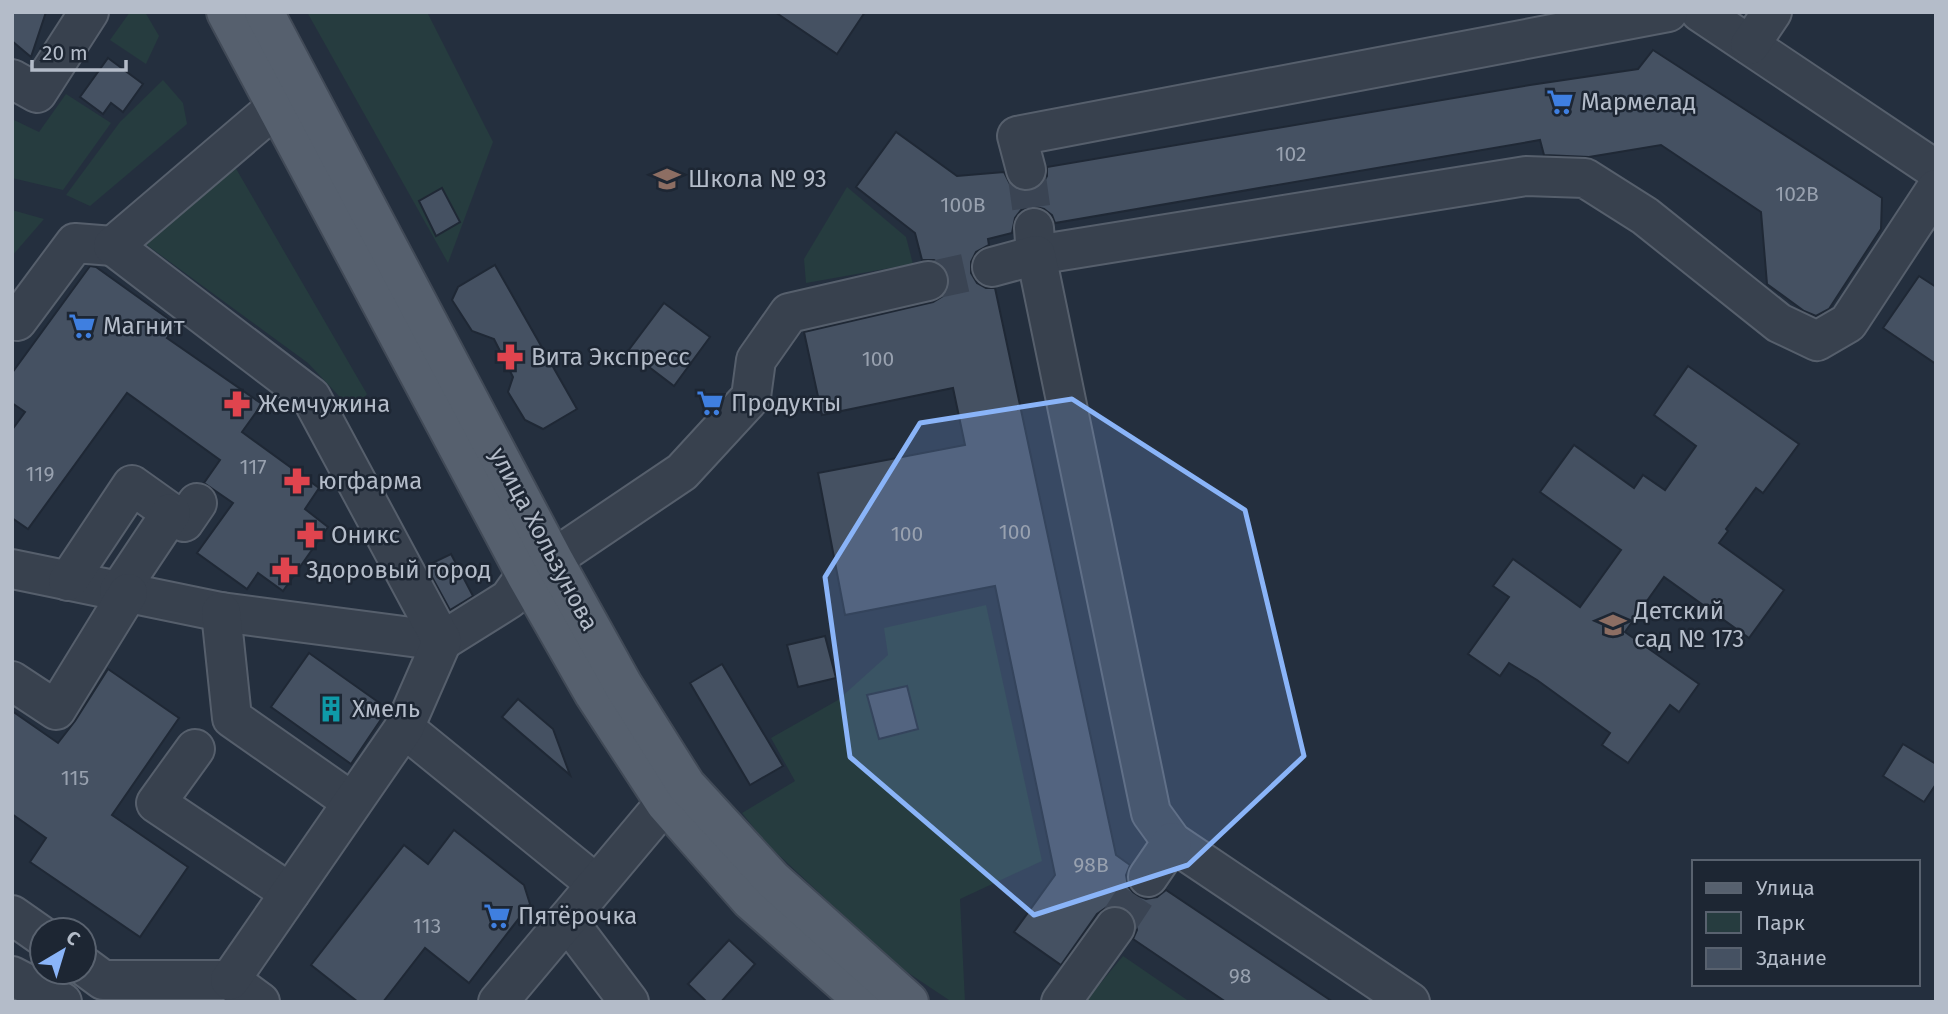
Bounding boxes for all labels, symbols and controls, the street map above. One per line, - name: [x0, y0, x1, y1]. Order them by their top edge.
- scale bar: [32, 28, 126, 72]
- text: 20 m: [42, 40, 88, 66]
- supermarket icon: Мармелад: [1545, 87, 1575, 117]
- place label: Мармелад: [1581, 88, 1696, 116]
- house number: 102: [1276, 141, 1306, 167]
- school or university icon: Школа № 93: [652, 164, 682, 194]
- place label: Школа № 93: [688, 165, 827, 193]
- house number: 102В: [1775, 181, 1819, 207]
- house number: 100В: [940, 192, 986, 218]
- supermarket icon: Магнит: [67, 311, 97, 341]
- place label: Магнит: [103, 312, 185, 340]
- pharmacy icon: Вита Экспресс: [495, 342, 525, 372]
- place label: Вита Экспресс: [531, 343, 690, 371]
- house number: 100: [862, 346, 894, 372]
- supermarket icon: Продукты: [695, 388, 725, 418]
- pharmacy icon: Жемчужина: [222, 389, 252, 419]
- place label: Продукты: [731, 389, 841, 417]
- place label: Жемчужина: [258, 390, 390, 418]
- street label: улица Хользунова: [484, 443, 604, 635]
- house number: 117: [239, 454, 267, 480]
- house number: 119: [26, 461, 54, 487]
- pharmacy icon: югфарма: [282, 466, 312, 496]
- place label: югфарма: [318, 467, 422, 495]
- house number: 100: [999, 519, 1031, 545]
- pharmacy icon: Оникс: [295, 520, 325, 550]
- place label: Оникс: [331, 521, 400, 549]
- house number: 100: [891, 521, 923, 547]
- pharmacy icon: Здоровый город: [270, 555, 300, 585]
- place label: Здоровый город: [306, 556, 491, 584]
- place label: Детский сад № 173: [1633, 597, 1744, 653]
- school or university icon: Детский сад № 173: [1598, 610, 1628, 640]
- building icon: Хмель: [316, 694, 346, 724]
- place label: Хмель: [352, 695, 420, 723]
- house number: 115: [61, 765, 89, 791]
- house number: 98В: [1073, 852, 1109, 878]
- legend: [1692, 860, 1920, 986]
- text: Улица: [1756, 875, 1815, 901]
- supermarket icon: Пятёрочка: [482, 901, 512, 931]
- place label: Пятёрочка: [518, 902, 637, 930]
- text: Парк: [1756, 910, 1805, 936]
- house number: 113: [413, 913, 441, 939]
- north arrow: [28, 916, 98, 986]
- text: С: [62, 926, 85, 950]
- text: Здание: [1756, 945, 1827, 971]
- house number: 98: [1229, 963, 1251, 989]

